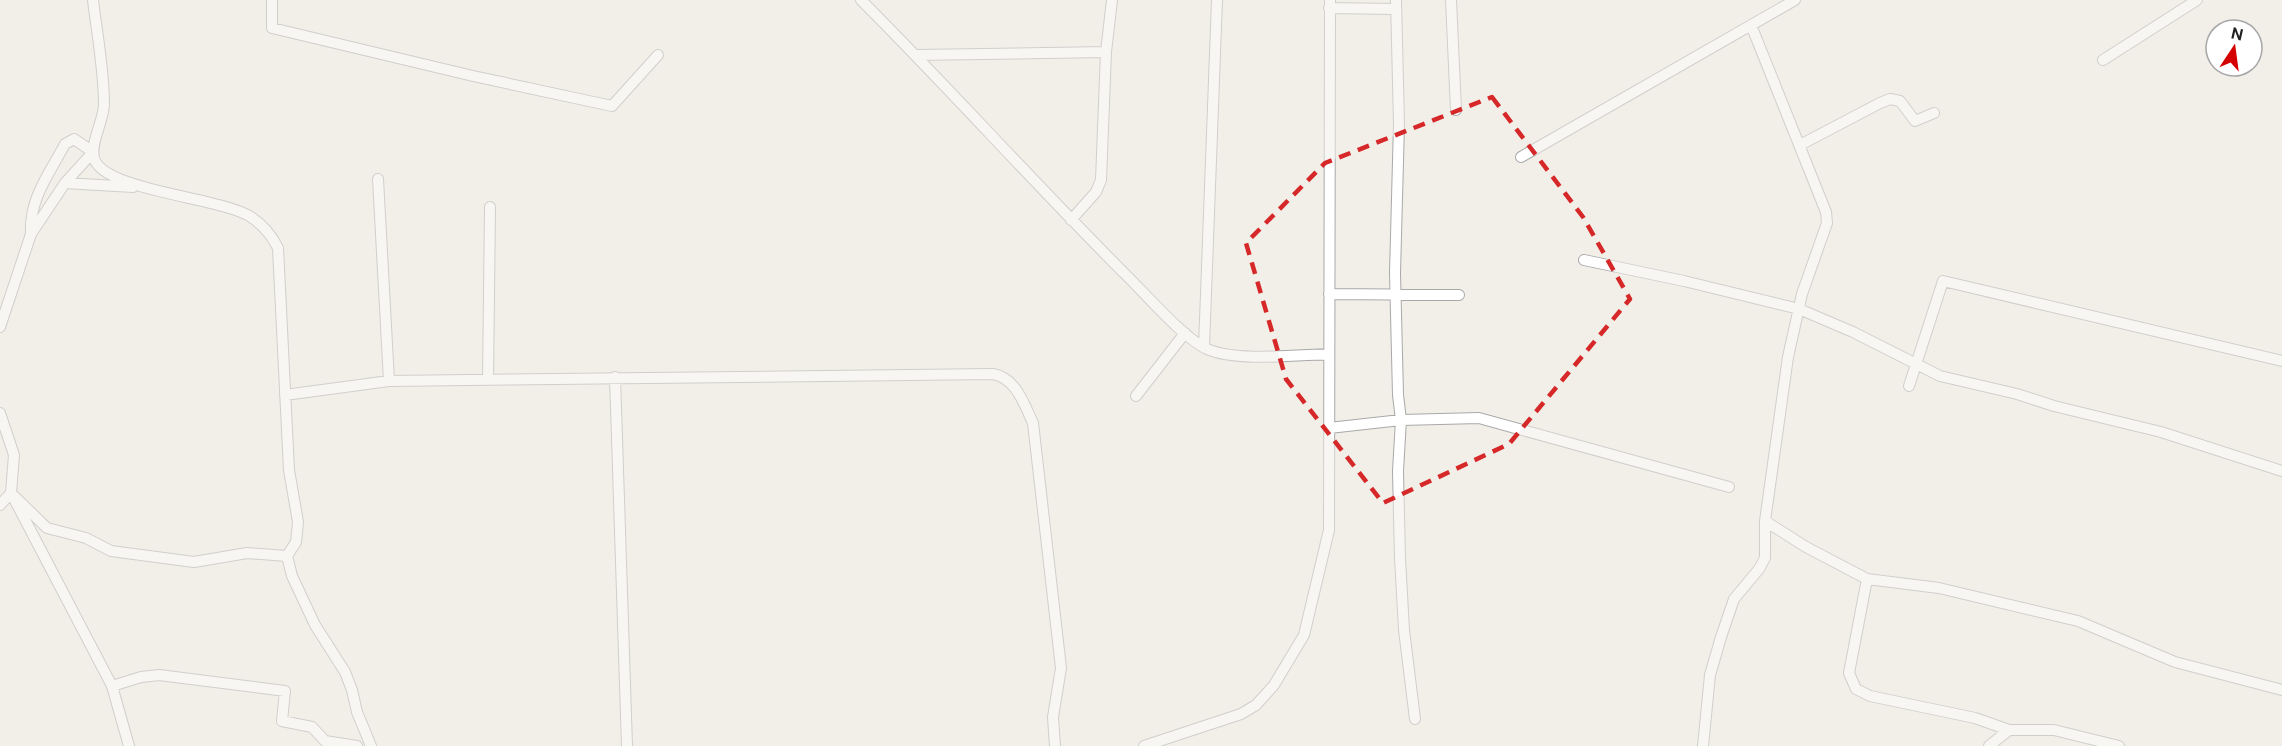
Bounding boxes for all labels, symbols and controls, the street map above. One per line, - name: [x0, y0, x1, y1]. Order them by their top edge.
- north arrow: [2204, 18, 2264, 78]
- text: N: [2229, 22, 2245, 45]

